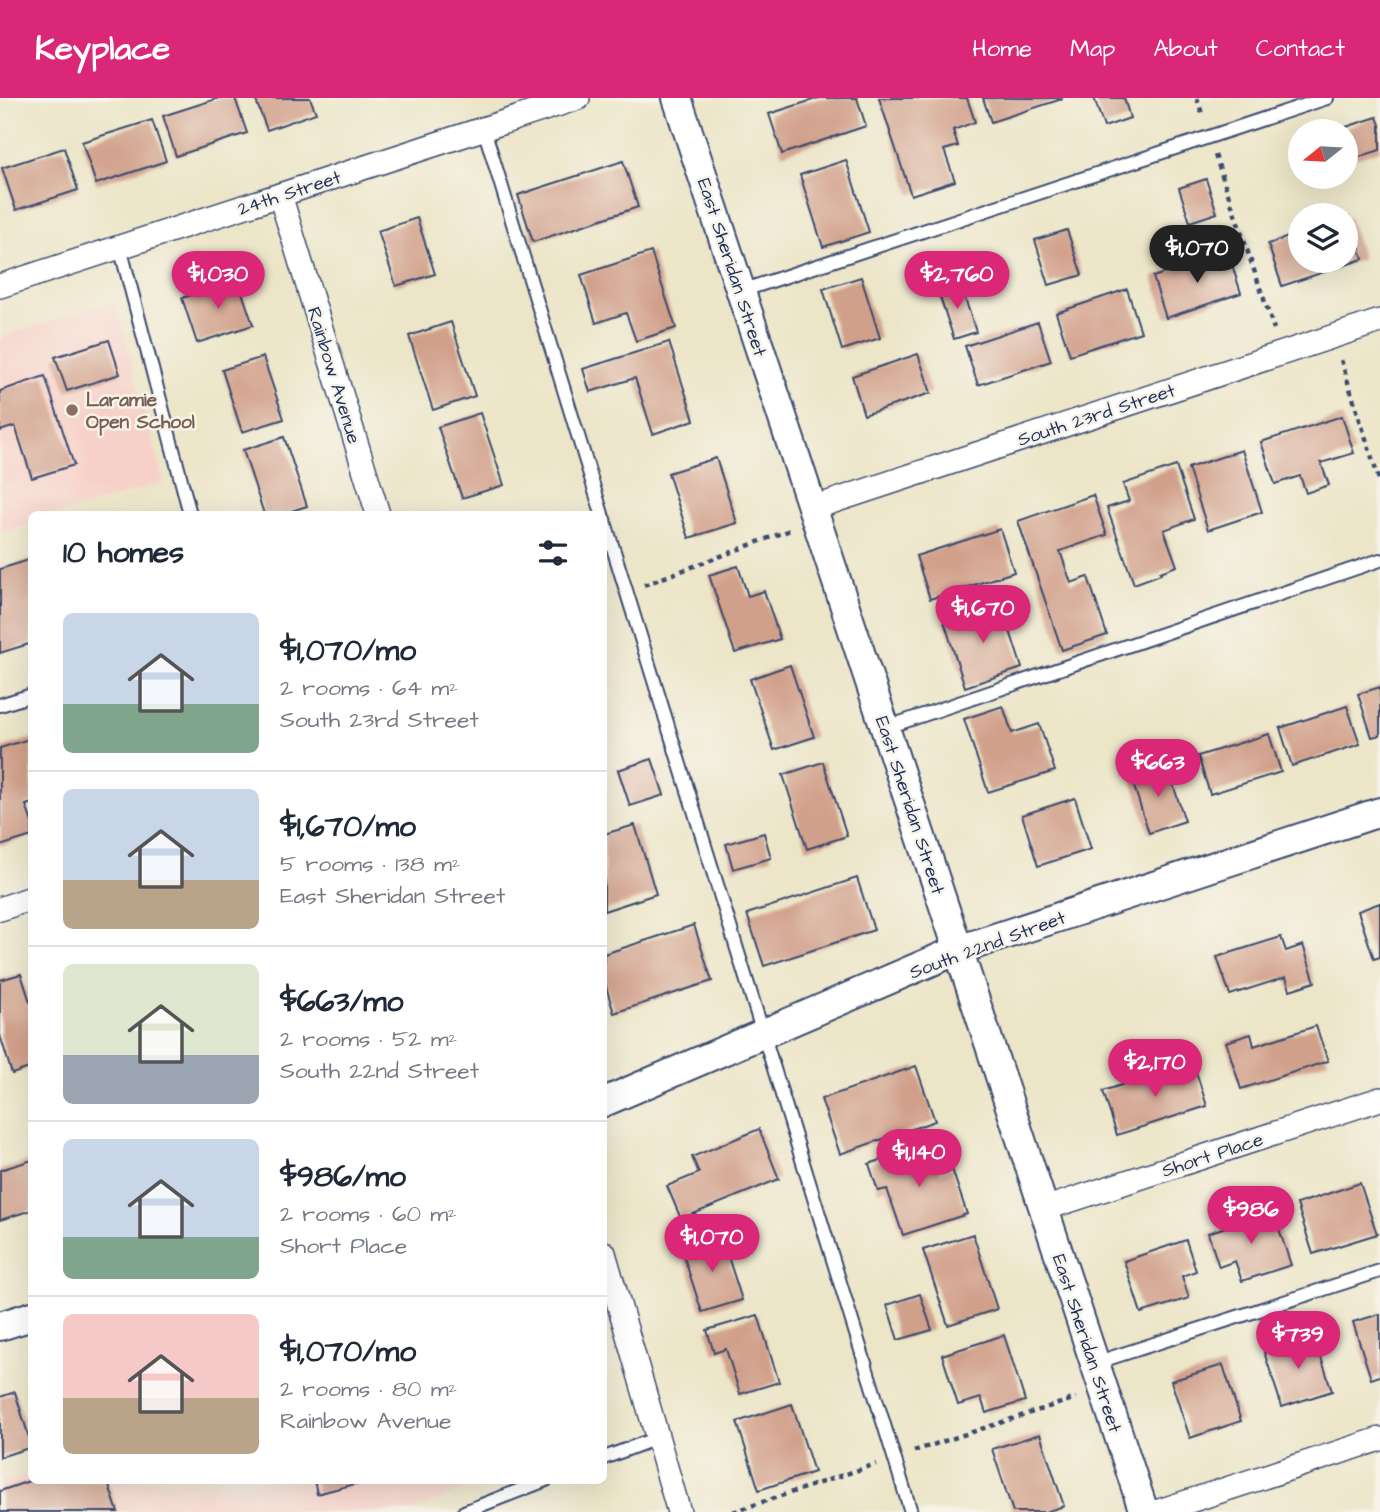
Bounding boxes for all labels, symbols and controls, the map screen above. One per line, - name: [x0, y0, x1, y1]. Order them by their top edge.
- text: Keyplace: [35, 26, 170, 72]
- text: Home: [972, 32, 1032, 66]
- text: Map: [1070, 32, 1115, 66]
- text: About: [1153, 32, 1218, 66]
- text: Contact: [1256, 32, 1345, 66]
- north arrow: [1288, 119, 1358, 189]
- map controls: [1288, 119, 1358, 273]
- street label: 24th Street: [234, 164, 345, 223]
- street label: East Sheridan Street: [690, 175, 773, 360]
- button: layers: [1288, 203, 1358, 273]
- pin: $1,070: [1140, 226, 1254, 285]
- text: $1,070: [1165, 232, 1229, 264]
- pin: $1,030: [161, 252, 275, 311]
- pin: $2,760: [900, 252, 1014, 311]
- text: $1,030: [188, 258, 248, 290]
- text: $2,760: [920, 258, 994, 290]
- street label: Rainbow Avenue: [300, 304, 367, 447]
- street label: South 23rd Street: [1014, 377, 1179, 454]
- place label: Laramie Open School: [86, 387, 195, 436]
- marker: Laramie Open School: [64, 402, 80, 418]
- text: 10 homes: [63, 532, 184, 574]
- icon: filters: [534, 534, 572, 572]
- pin: $1,670: [926, 586, 1040, 645]
- text: $1,670: [952, 592, 1014, 624]
- text: $1,070/mo: [280, 630, 416, 672]
- icon: home: [119, 641, 203, 725]
- text: 2 rooms · 64 m²: [280, 672, 458, 704]
- text: South 23rd Street: [280, 704, 479, 736]
- street label: East Sheridan Street: [868, 713, 951, 898]
- pin: $663: [1117, 740, 1199, 799]
- text: $663: [1131, 746, 1185, 778]
- text: $1,670/mo: [280, 806, 416, 848]
- icon: home: [119, 817, 203, 901]
- text: 5 rooms · 138 m²: [280, 848, 460, 880]
- text: East Sheridan Street: [280, 880, 505, 912]
- street label: South 22nd Street: [906, 904, 1070, 986]
- text: $663/mo: [280, 981, 403, 1023]
- icon: home: [119, 992, 203, 1076]
- text: 2 rooms · 52 m²: [280, 1023, 457, 1055]
- pin: $2,170: [1098, 1040, 1212, 1099]
- text: $2,170: [1124, 1046, 1186, 1078]
- text: South 22nd Street: [280, 1055, 479, 1087]
- street label: Short Place: [1158, 1126, 1267, 1185]
- pin: $1,140: [862, 1130, 976, 1189]
- text: $1,140: [893, 1136, 945, 1168]
- text: $986/mo: [280, 1156, 406, 1198]
- icon: home: [119, 1167, 203, 1251]
- pin: $986: [1210, 1186, 1292, 1246]
- text: $986: [1223, 1193, 1279, 1225]
- text: 2 rooms · 60 m²: [280, 1198, 457, 1230]
- pin: $1,070: [655, 1214, 769, 1274]
- text: $1,070: [680, 1221, 744, 1253]
- text: Short Place: [280, 1230, 407, 1262]
- street label: East Sheridan Street: [1045, 1251, 1128, 1436]
- pin: $739: [1257, 1312, 1339, 1371]
- text: $739: [1272, 1318, 1324, 1350]
- text: $1,070/mo: [280, 1331, 416, 1373]
- icon: home: [119, 1342, 203, 1426]
- text: 2 rooms · 80 m²: [280, 1373, 457, 1405]
- text: Rainbow Avenue: [280, 1405, 451, 1437]

